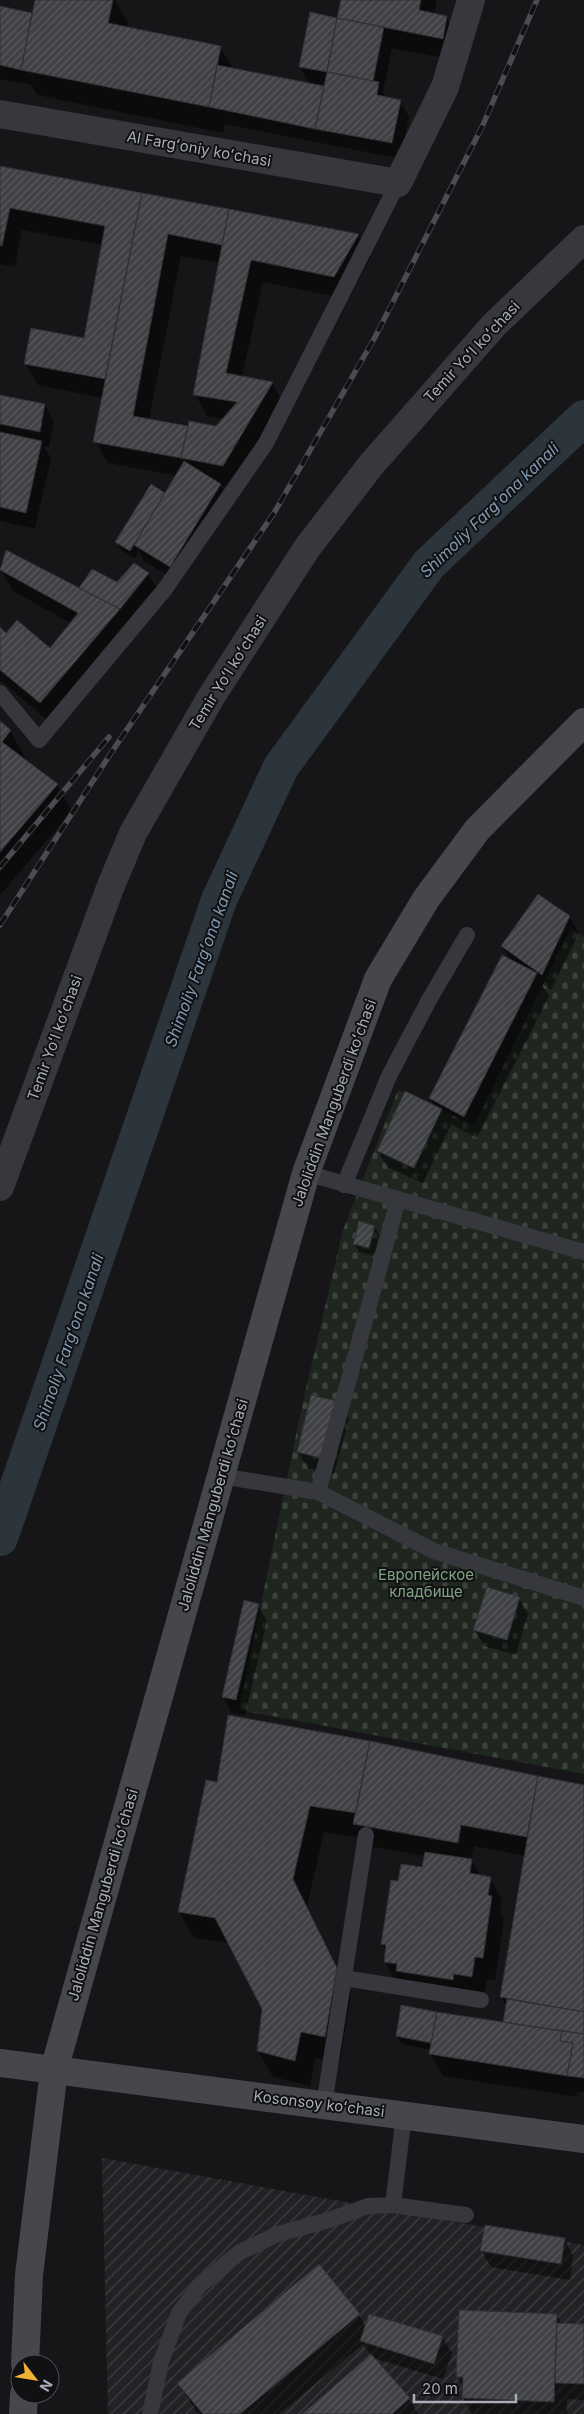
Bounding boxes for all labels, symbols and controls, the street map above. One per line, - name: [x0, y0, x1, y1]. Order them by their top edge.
- street label: Al Fargʻoniy koʻchasi: [125, 126, 273, 171]
- street label: Temir Yoʻl koʻchasi: [420, 297, 524, 406]
- water label: Shimoliy Fargʻona kanali: [415, 438, 564, 582]
- street label: Temir Yoʻl koʻchasi: [185, 612, 271, 734]
- water label: Shimoliy Fargʻona kanali: [160, 867, 243, 1050]
- street label: Temir Yoʻl koʻchasi: [23, 973, 86, 1103]
- street label: Jaloliddin Manguberdi koʻchasi: [287, 996, 380, 1209]
- water label: Shimoliy Fargʻona kanali: [28, 1250, 108, 1433]
- street label: Jaloliddin Manguberdi koʻchasi: [173, 1397, 252, 1613]
- park label: Европейское кладбище: [378, 1565, 474, 1601]
- street label: Jaloliddin Manguberdi koʻchasi: [63, 1787, 142, 2003]
- street label: Kosonsoy koʻchasi: [252, 2086, 386, 2121]
- north arrow: [10, 2354, 60, 2404]
- scale bar: [414, 2372, 516, 2404]
- text: N: [37, 2377, 57, 2395]
- text: 20 m: [422, 2379, 458, 2398]

